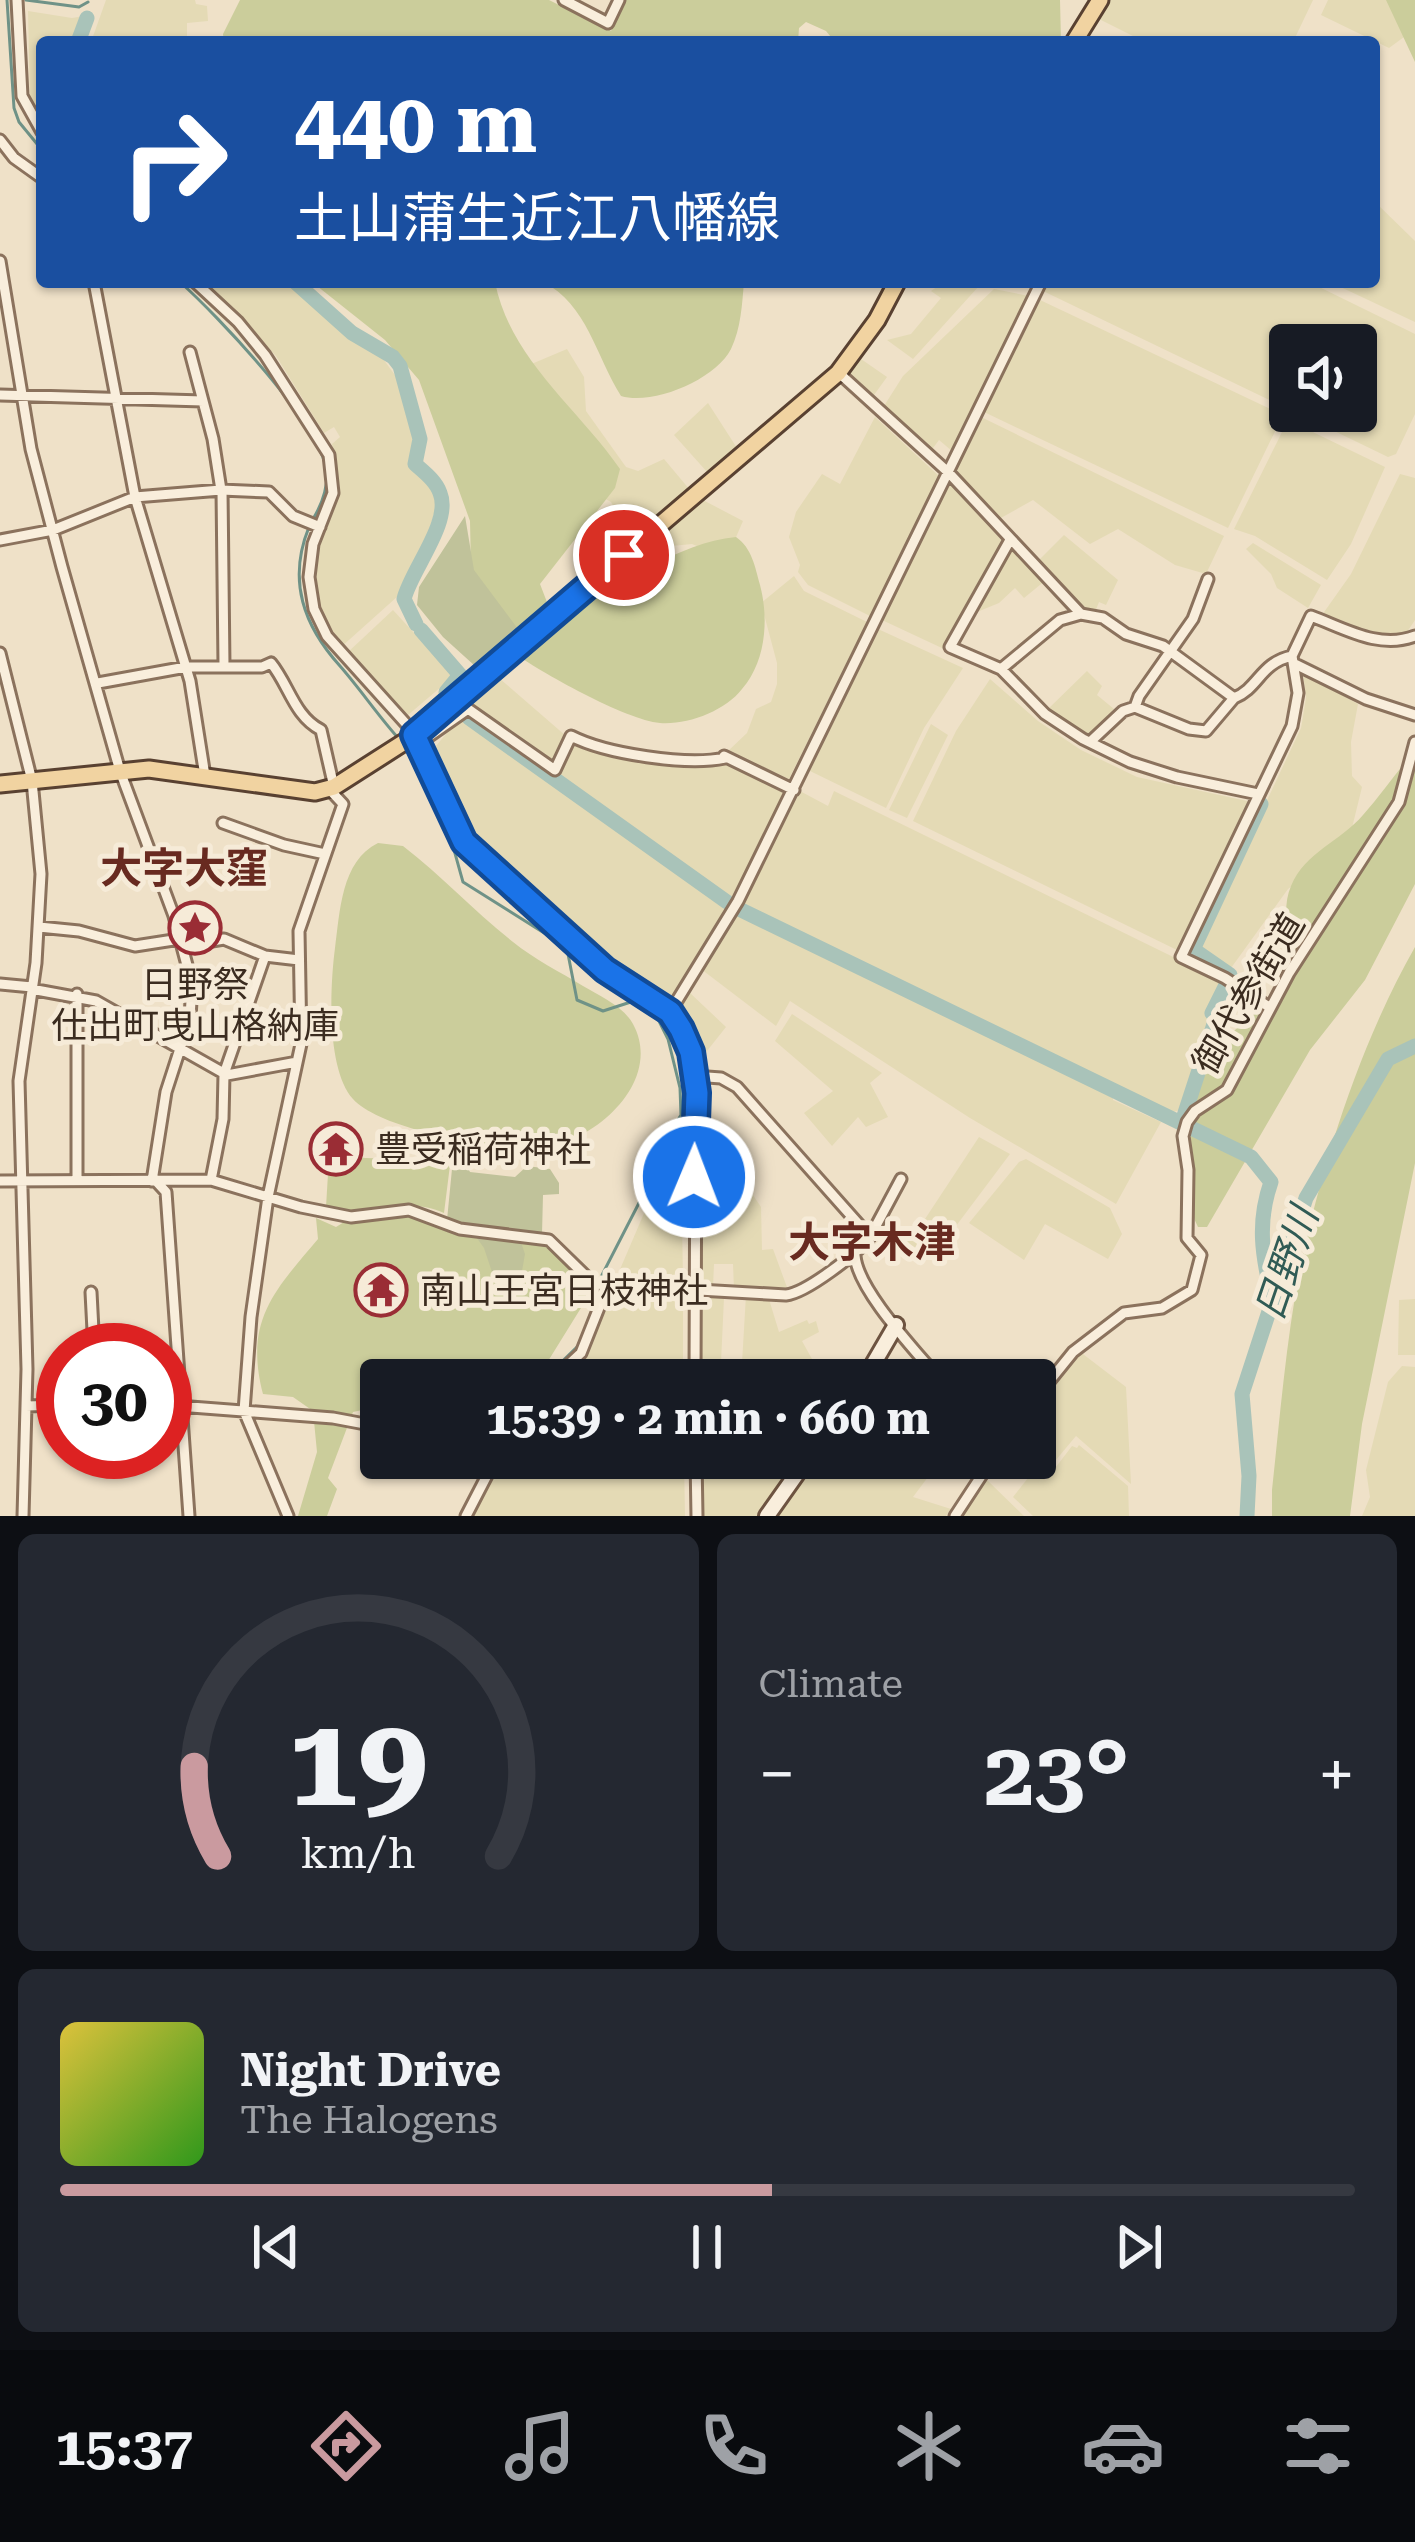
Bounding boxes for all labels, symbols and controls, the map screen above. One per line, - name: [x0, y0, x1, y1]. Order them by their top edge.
- text: 440 m: [294, 74, 537, 172]
- icon: right: [96, 84, 252, 240]
- text: 土山蒲生近江八幡線: [294, 187, 780, 250]
- map controls: [1269, 324, 1377, 432]
- button: sound: [1269, 324, 1377, 432]
- pin: [573, 504, 675, 606]
- icon: arrive: [591, 522, 657, 588]
- district label: 大字大窪: [100, 844, 268, 893]
- place icon: 日野祭 仕出町曳山格納庫: [167, 900, 223, 956]
- street label: 御代参街道: [1184, 906, 1313, 1081]
- place label: 日野祭 仕出町曳山格納庫: [51, 964, 339, 1047]
- position arrow: [631, 1114, 757, 1240]
- temple icon: 豊受稲荷神社: [308, 1121, 364, 1177]
- place label: 豊受稲荷神社: [375, 1129, 591, 1171]
- water label: 日野川: [1246, 1198, 1329, 1327]
- district label: 大字木津: [788, 1218, 956, 1267]
- temple icon: 南山王宮日枝神社: [353, 1262, 409, 1318]
- place label: 南山王宮日枝神社: [420, 1270, 708, 1312]
- speed limit sign: 30: [36, 1323, 192, 1479]
- text: 15:39 · 2 min · 660 m: [486, 1392, 930, 1445]
- text: Climate: [759, 1661, 903, 1707]
- text: 19: [288, 1689, 428, 1835]
- text: 23°: [984, 1722, 1130, 1827]
- text: −: [759, 1736, 795, 1813]
- text: +: [1318, 1736, 1355, 1813]
- text: km/h: [301, 1827, 416, 1877]
- text: Night Drive: [240, 2044, 501, 2097]
- text: The Halogens: [240, 2097, 498, 2143]
- icon: previous: [243, 2214, 309, 2280]
- icon: pause: [674, 2214, 740, 2280]
- icon: next: [1106, 2214, 1172, 2280]
- icon: directions: [304, 2404, 388, 2488]
- icon: music: [498, 2404, 582, 2488]
- icon: phone: [692, 2404, 776, 2488]
- icon: climate: [887, 2404, 971, 2488]
- icon: car: [1081, 2404, 1165, 2488]
- icon: filters: [1276, 2404, 1360, 2488]
- text: 15:37: [55, 2415, 193, 2478]

